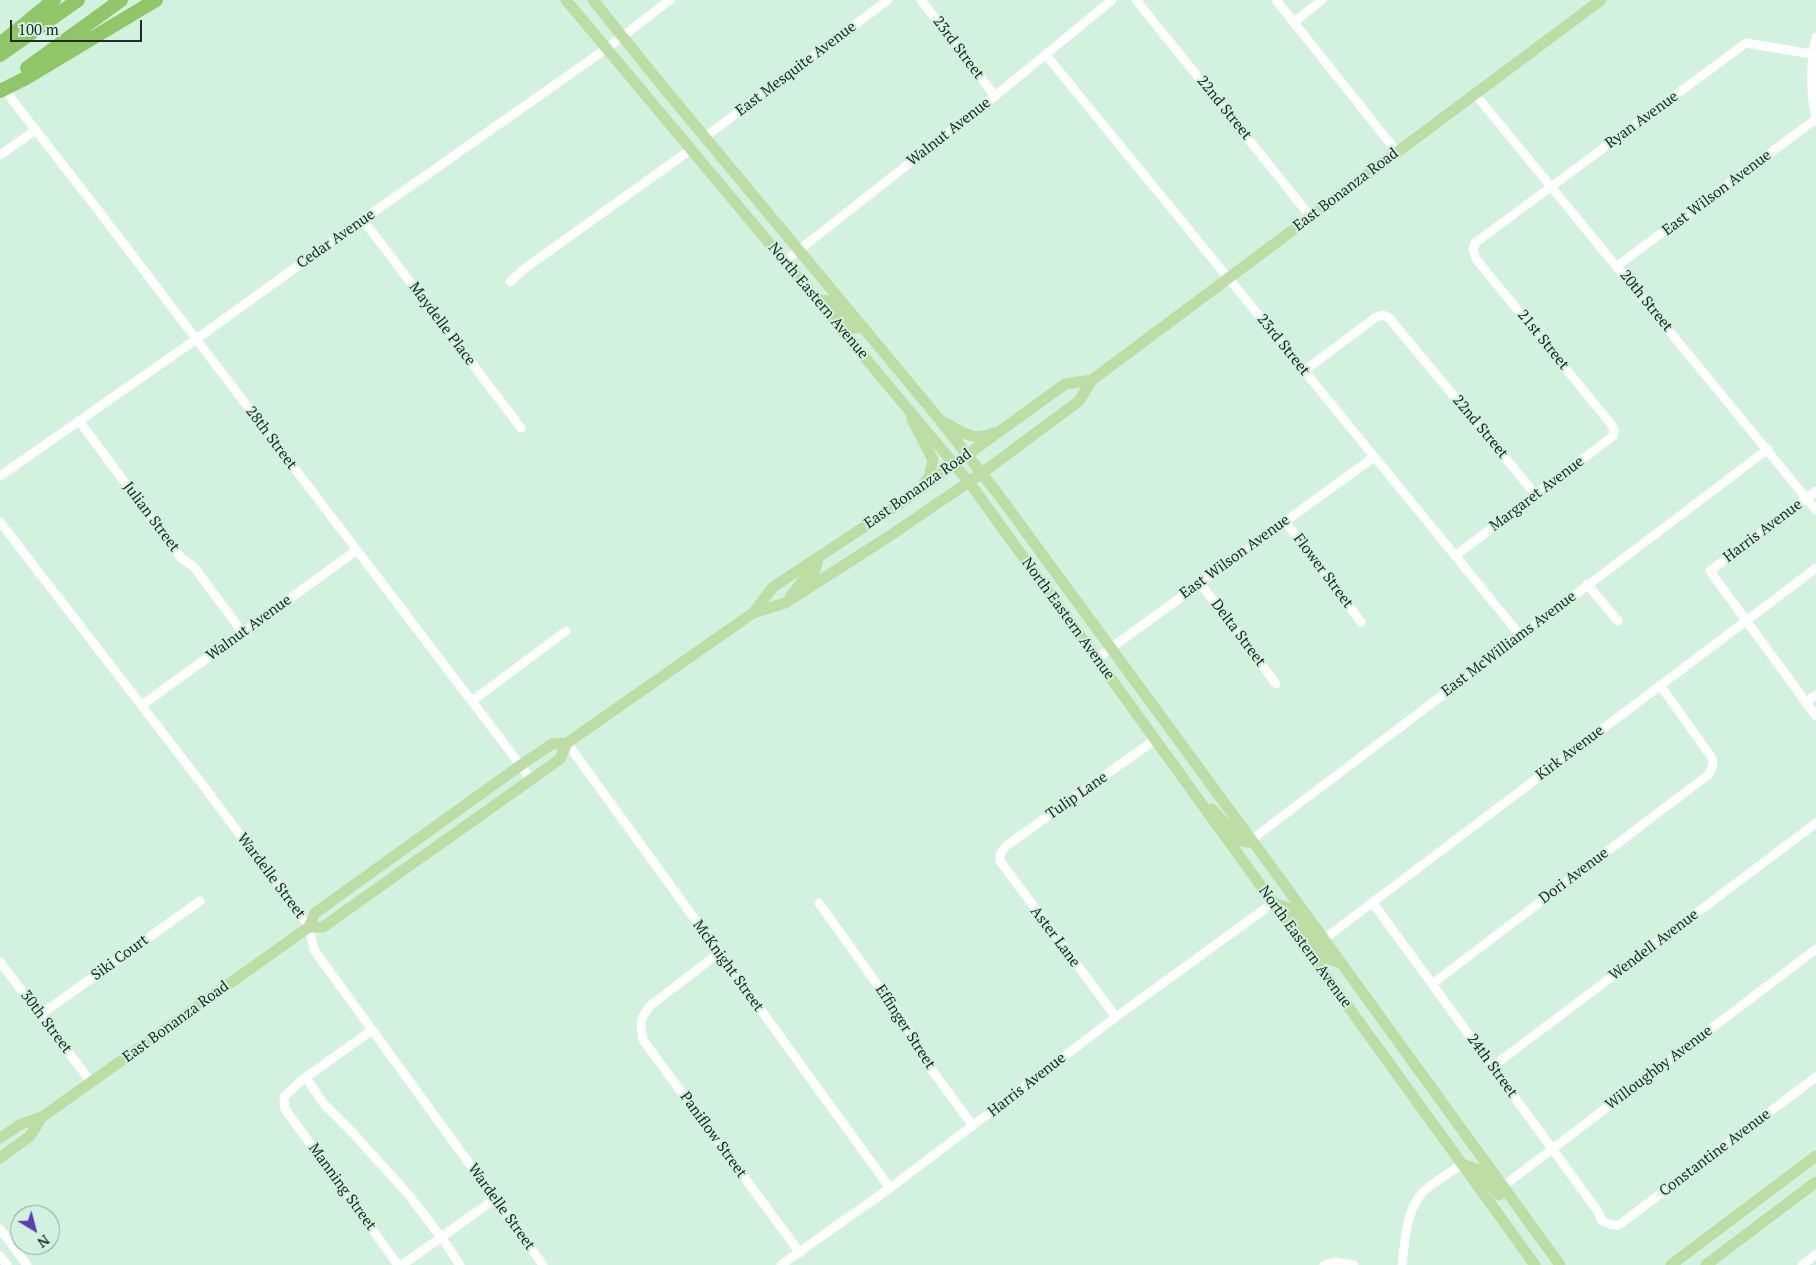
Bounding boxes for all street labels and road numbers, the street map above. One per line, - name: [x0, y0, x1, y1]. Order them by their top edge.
- street label: 23rd Street: [929, 13, 987, 83]
- street label: East Mesquite Avenue: [732, 18, 860, 120]
- street label: 22nd Street: [1193, 72, 1255, 144]
- street label: Ryan Avenue: [1602, 87, 1682, 153]
- street label: Walnut Avenue: [904, 94, 994, 170]
- street label: East Bonanza Road: [1290, 145, 1402, 235]
- street label: East Wilson Avenue: [1659, 146, 1775, 240]
- street label: Cedar Avenue: [293, 205, 379, 273]
- street label: North Eastern Avenue: [764, 239, 872, 363]
- street label: 20th Street: [1616, 267, 1676, 335]
- street label: Maydelle Place: [405, 279, 479, 369]
- street label: 21st Street: [1513, 306, 1573, 374]
- street label: 23rd Street: [1253, 311, 1313, 379]
- street label: 22nd Street: [1448, 392, 1512, 462]
- street label: 28th Street: [242, 403, 300, 473]
- street label: East Bonanza Road: [861, 445, 975, 533]
- street label: Margaret Avenue: [1486, 453, 1588, 535]
- street label: Julian Street: [119, 478, 183, 556]
- street label: Harris Avenue: [1720, 496, 1806, 566]
- street label: East Wilson Avenue: [1177, 511, 1293, 603]
- street label: Flower Street: [1289, 530, 1357, 612]
- street label: North Eastern Avenue: [1018, 554, 1118, 684]
- street label: East McWilliams Avenue: [1438, 588, 1580, 700]
- street label: Walnut Avenue: [203, 591, 295, 665]
- street label: Delta Street: [1207, 596, 1269, 670]
- street label: Kirk Avenue: [1532, 722, 1608, 784]
- street label: Tulip Lane: [1043, 768, 1111, 824]
- street label: Wardelle Street: [233, 830, 309, 922]
- street label: Dori Avenue: [1536, 844, 1612, 908]
- street label: North Eastern Avenue: [1255, 882, 1355, 1012]
- street label: Aster Lane: [1026, 903, 1084, 971]
- street label: Wendell Avenue: [1606, 906, 1702, 984]
- street label: McKnight Street: [689, 917, 767, 1015]
- street label: Siki Court: [88, 931, 152, 985]
- street label: East Bonanza Road: [119, 977, 233, 1067]
- street label: Effinger Street: [871, 982, 939, 1072]
- street label: 30th Street: [17, 987, 75, 1057]
- street label: Willoughby Avenue: [1602, 1022, 1716, 1114]
- street label: 24th Street: [1463, 1031, 1521, 1101]
- street label: Harris Avenue: [985, 1049, 1069, 1121]
- street label: Paniflow Street: [676, 1089, 750, 1181]
- street label: Constantine Avenue: [1656, 1105, 1774, 1201]
- street label: Manning Street: [304, 1140, 380, 1234]
- street label: Wardelle Street: [464, 1160, 538, 1254]

